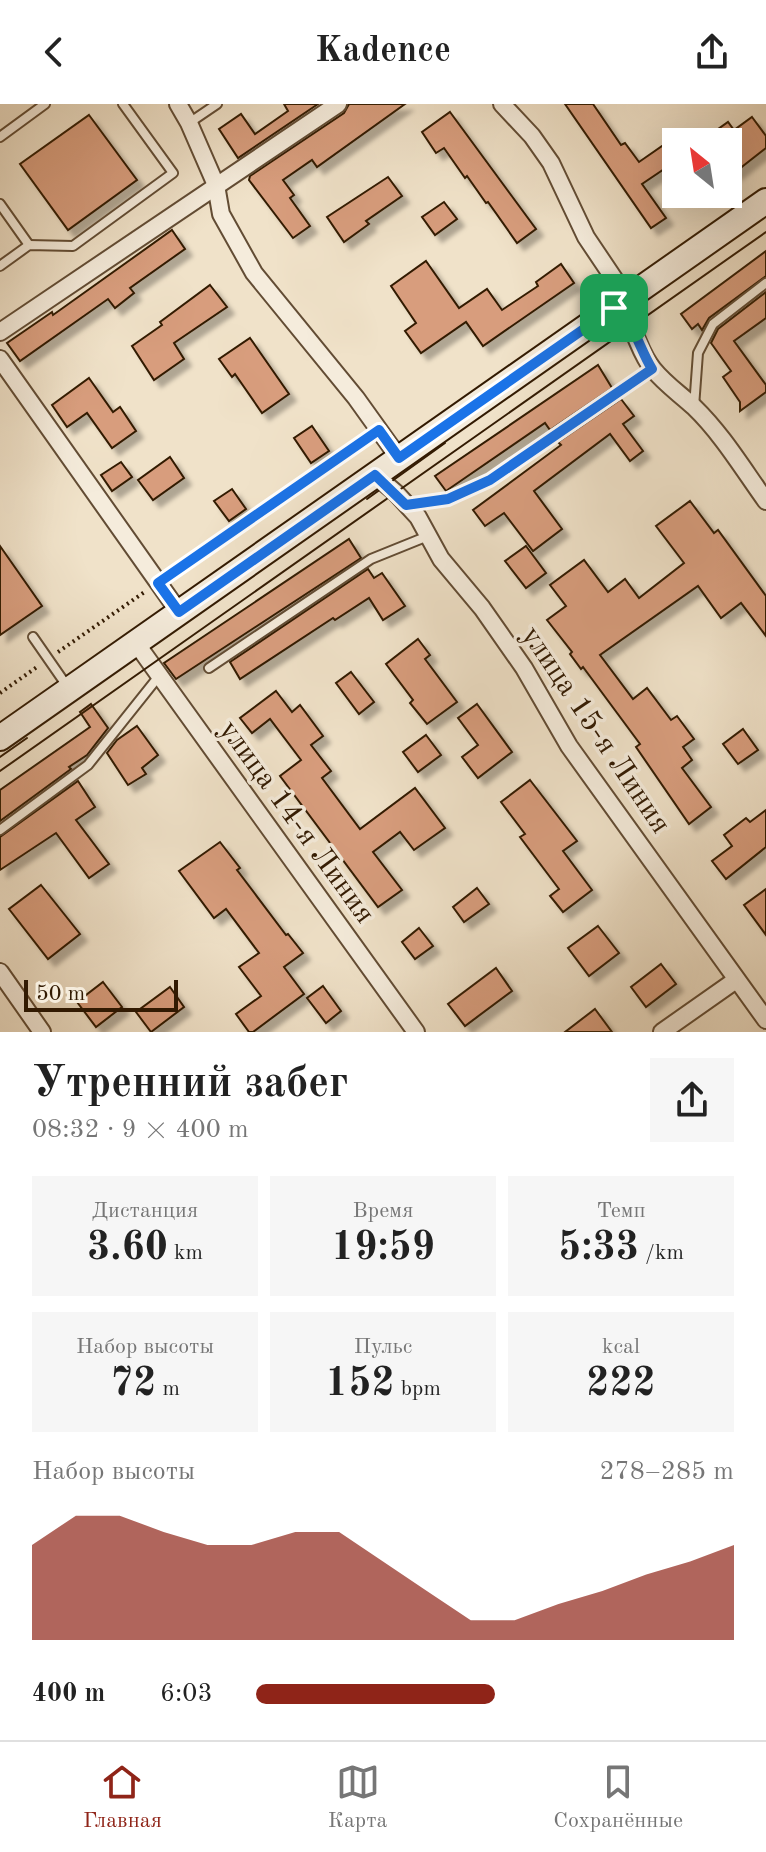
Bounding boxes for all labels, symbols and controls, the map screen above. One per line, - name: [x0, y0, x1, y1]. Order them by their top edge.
- icon: back: [32, 30, 76, 74]
- icon: share: [690, 30, 734, 74]
- text: Kadence: [315, 34, 451, 70]
- north arrow: [662, 128, 742, 208]
- map controls: [662, 128, 742, 208]
- pin: [580, 274, 648, 342]
- icon: arrive: [592, 286, 636, 330]
- street label: улица 15-я Линия: [515, 621, 676, 839]
- street label: улица 14-я Линия: [213, 715, 380, 929]
- scale bar: [24, 976, 178, 1012]
- text: 50 m: [36, 983, 85, 1005]
- button: share: [650, 1058, 734, 1142]
- text: Утренний забег: [32, 1062, 348, 1106]
- text: 08:32 · 9 × 400 m: [32, 1117, 249, 1143]
- text: Дистанция: [92, 1200, 198, 1222]
- text: Время: [353, 1200, 413, 1222]
- text: Темп: [596, 1200, 646, 1222]
- text: 3.60: [87, 1229, 168, 1269]
- text: 19:59: [331, 1229, 435, 1269]
- text: 5:33: [558, 1229, 639, 1269]
- text: km: [168, 1242, 203, 1264]
- text: /km: [639, 1242, 684, 1264]
- text: Набор высоты: [76, 1336, 214, 1358]
- text: Пульс: [354, 1336, 412, 1358]
- text: kcal: [602, 1336, 640, 1358]
- text: 72: [110, 1365, 156, 1405]
- text: 152: [325, 1365, 395, 1405]
- text: 222: [586, 1365, 656, 1405]
- text: m: [156, 1378, 180, 1400]
- text: bpm: [395, 1378, 441, 1400]
- text: Набор высоты: [32, 1459, 195, 1485]
- text: 278–285 m: [599, 1459, 734, 1485]
- text: 400 m: [32, 1681, 105, 1707]
- text: 6:03: [160, 1681, 213, 1707]
- tab: Главная: [83, 1760, 162, 1835]
- tab: Карта: [328, 1760, 387, 1835]
- tab: Сохранённые: [553, 1760, 683, 1835]

